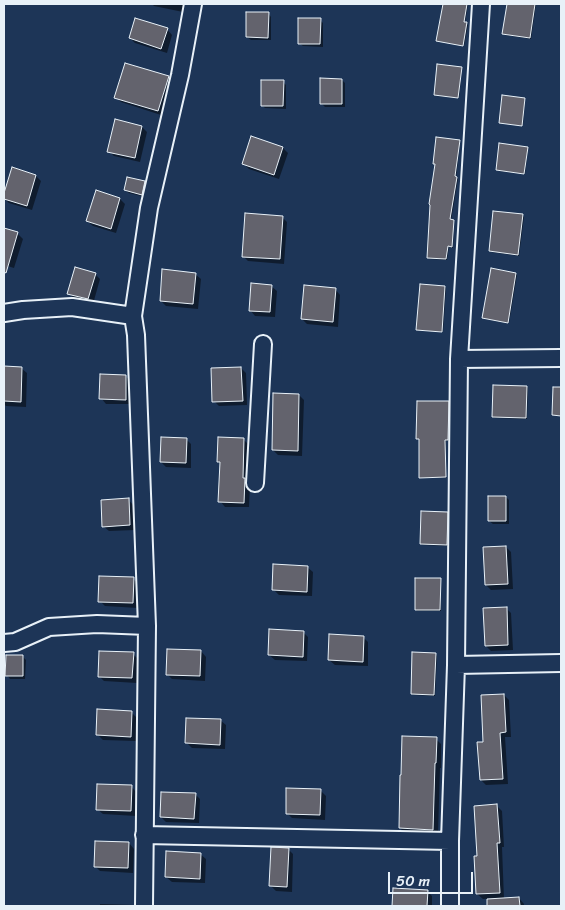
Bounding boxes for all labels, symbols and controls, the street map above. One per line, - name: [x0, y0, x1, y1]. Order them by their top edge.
- scale bar: [390, 862, 475, 894]
- text: 50 m: [396, 868, 430, 894]

